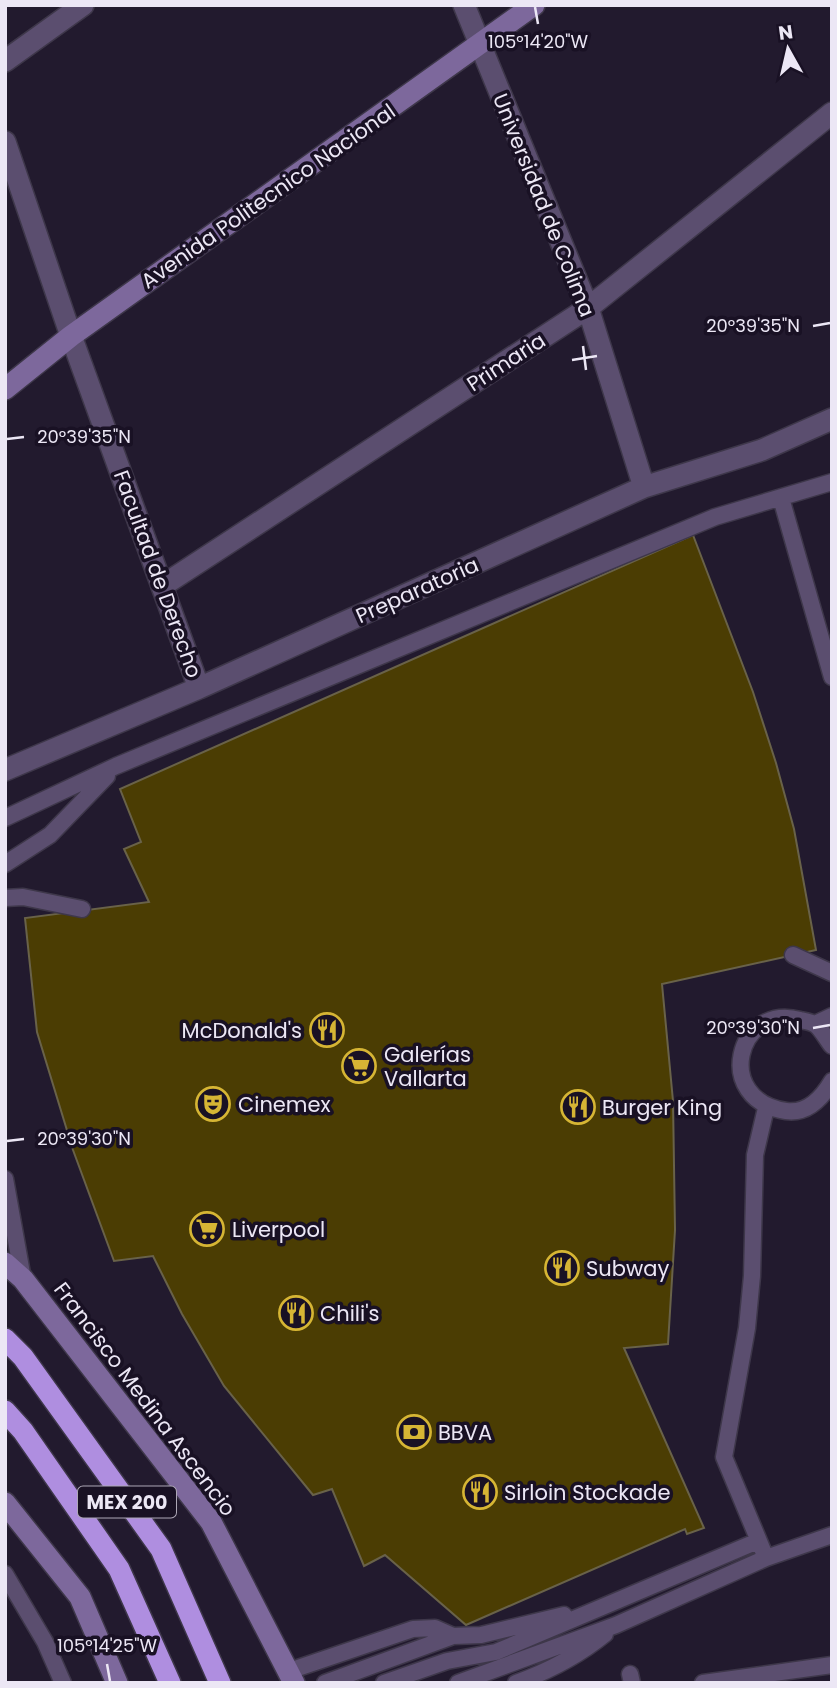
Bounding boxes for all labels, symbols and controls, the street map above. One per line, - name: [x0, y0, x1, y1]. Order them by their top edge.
- north arrow: [753, 14, 823, 84]
- text: N: [777, 18, 795, 47]
- text: 105°14'20"W: [488, 29, 589, 54]
- street label: Universidad de Colima: [486, 89, 602, 321]
- street label: Avenida Politecnico Nacional: [135, 97, 401, 295]
- text: 20°39'35"N: [706, 313, 800, 338]
- street label: Primaria: [461, 326, 551, 398]
- text: 20°39'35"N: [37, 424, 131, 449]
- street label: Facultad de Derecho: [107, 466, 209, 682]
- street label: Preparatoria: [351, 550, 483, 630]
- restaurant icon: McDonald's: [308, 1011, 346, 1049]
- text: 20°39'30"N: [706, 1015, 800, 1040]
- place label: McDonald's: [182, 1016, 302, 1045]
- place label: Galerías Vallarta: [384, 1040, 471, 1093]
- supermarket icon: Galerías Vallarta: [340, 1047, 378, 1085]
- theatre icon: Cinemex: [194, 1085, 232, 1123]
- restaurant icon: Burger King: [559, 1088, 597, 1126]
- place label: Cinemex: [238, 1090, 331, 1119]
- place label: Burger King: [602, 1093, 722, 1122]
- text: 20°39'30"N: [37, 1126, 131, 1151]
- supermarket icon: Liverpool: [188, 1210, 226, 1248]
- place label: Liverpool: [232, 1215, 325, 1244]
- restaurant icon: Subway: [543, 1249, 581, 1287]
- place label: Subway: [586, 1254, 669, 1283]
- street label: Francisco Medina Ascencio: [47, 1276, 243, 1522]
- restaurant icon: Chili's: [277, 1294, 315, 1332]
- place label: Chili's: [320, 1299, 379, 1328]
- bank icon: BBVA: [395, 1413, 433, 1451]
- place label: BBVA: [438, 1418, 492, 1447]
- restaurant icon: Sirloin Stockade: [461, 1473, 499, 1511]
- place label: Sirloin Stockade: [504, 1478, 671, 1507]
- road number: MEX 200: [78, 1486, 176, 1518]
- text: 105°14'25"W: [57, 1633, 158, 1658]

